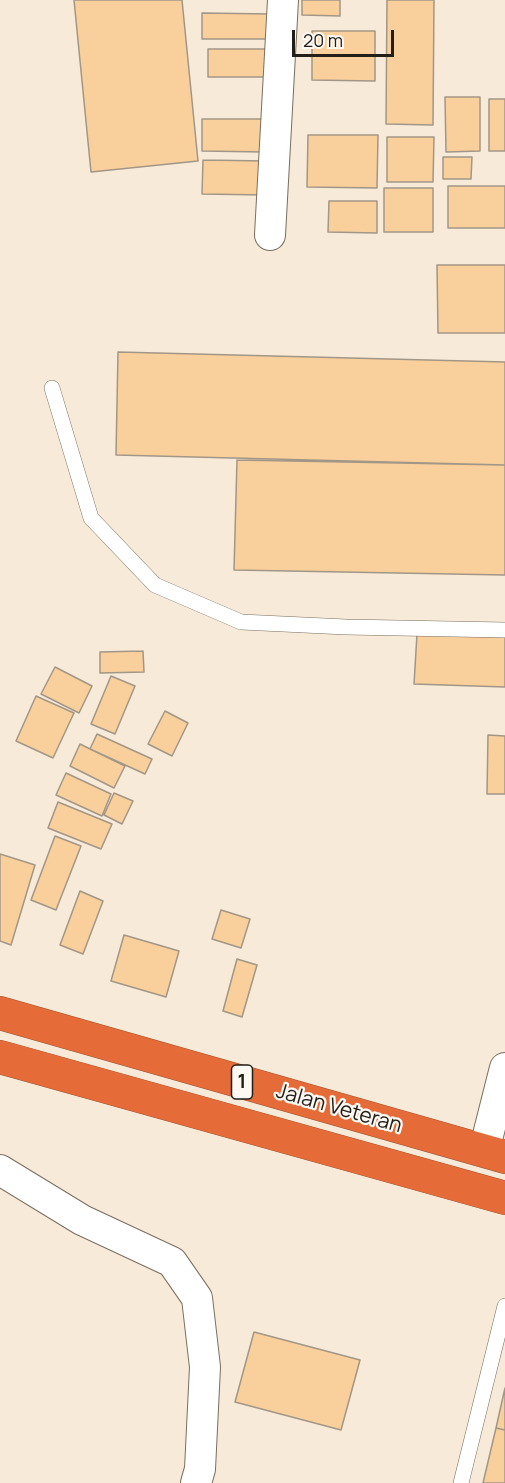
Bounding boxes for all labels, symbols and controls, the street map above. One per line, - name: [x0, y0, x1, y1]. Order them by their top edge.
- scale bar: [295, 18, 397, 56]
- text: 20 m: [303, 28, 343, 52]
- road number: 1: [232, 1065, 252, 1099]
- street label: Jalan Veteran: [273, 1079, 405, 1139]

